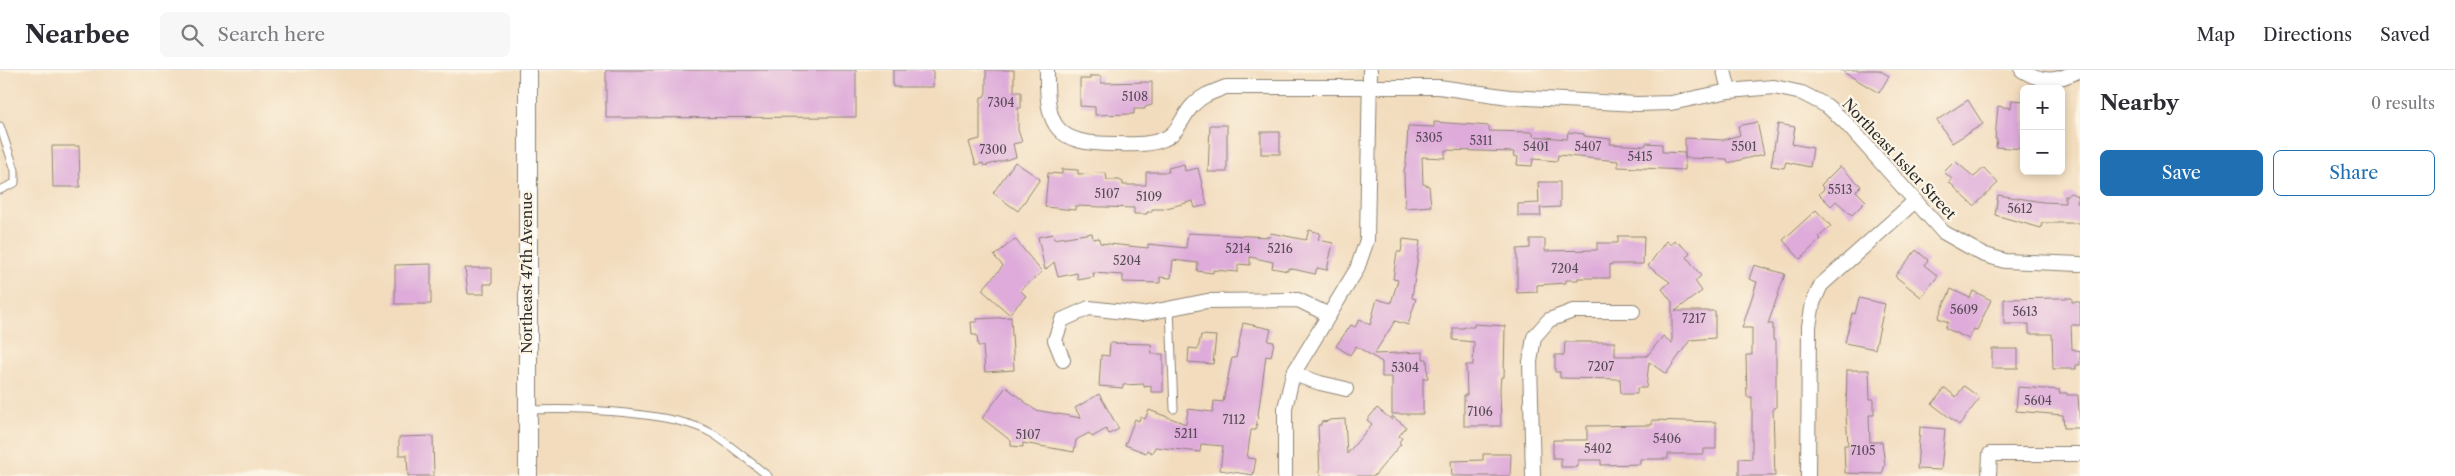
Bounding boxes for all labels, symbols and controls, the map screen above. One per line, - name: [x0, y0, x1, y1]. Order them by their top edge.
- search box: [160, 12, 510, 57]
- text: Nearbee: [25, 20, 130, 49]
- icon: search: [178, 21, 206, 49]
- text: Search here: [218, 23, 325, 46]
- text: Map: [2196, 24, 2235, 46]
- text: Directions: [2263, 24, 2352, 46]
- text: Saved: [2380, 24, 2430, 46]
- map controls: [2020, 85, 2065, 175]
- button: +: [2020, 85, 2065, 130]
- house number: 5108: [1122, 89, 1148, 104]
- text: Nearby: [2100, 90, 2179, 115]
- text: 0 results: [2371, 93, 2435, 113]
- street label: Northeast Issler Street: [1838, 94, 1961, 224]
- house number: 7304: [987, 95, 1015, 110]
- house number: 5305: [1415, 130, 1443, 145]
- button: −: [2020, 130, 2065, 175]
- house number: 5311: [1469, 133, 1493, 148]
- house number: 5401: [1523, 139, 1549, 154]
- house number: 5407: [1575, 139, 1602, 154]
- house number: 5501: [1731, 139, 1757, 154]
- house number: 7300: [979, 142, 1007, 157]
- house number: 5415: [1627, 149, 1653, 164]
- button: Save: [2100, 150, 2263, 196]
- button: Share: [2273, 150, 2435, 196]
- house number: 5513: [1828, 182, 1852, 197]
- house number: 5107: [1094, 186, 1120, 201]
- house number: 5109: [1136, 189, 1162, 204]
- street label: Northeast 47th Avenue: [517, 192, 536, 354]
- house number: 5612: [2007, 201, 2033, 216]
- house number: 5214: [1225, 241, 1251, 256]
- house number: 5216: [1267, 241, 1293, 256]
- house number: 5204: [1113, 253, 1141, 268]
- house number: 7204: [1551, 261, 1579, 276]
- house number: 5609: [1950, 302, 1978, 317]
- house number: 5613: [2012, 304, 2038, 319]
- house number: 7217: [1682, 311, 1706, 326]
- house number: 7207: [1588, 359, 1614, 374]
- house number: 5304: [1391, 360, 1419, 375]
- house number: 5604: [2024, 393, 2052, 408]
- house number: 7106: [1467, 404, 1493, 419]
- house number: 7112: [1223, 412, 1246, 427]
- house number: 5211: [1174, 426, 1198, 441]
- house number: 5107: [1015, 427, 1041, 442]
- house number: 5406: [1653, 431, 1681, 446]
- house number: 5402: [1584, 441, 1612, 456]
- house number: 7105: [1850, 443, 1876, 458]

